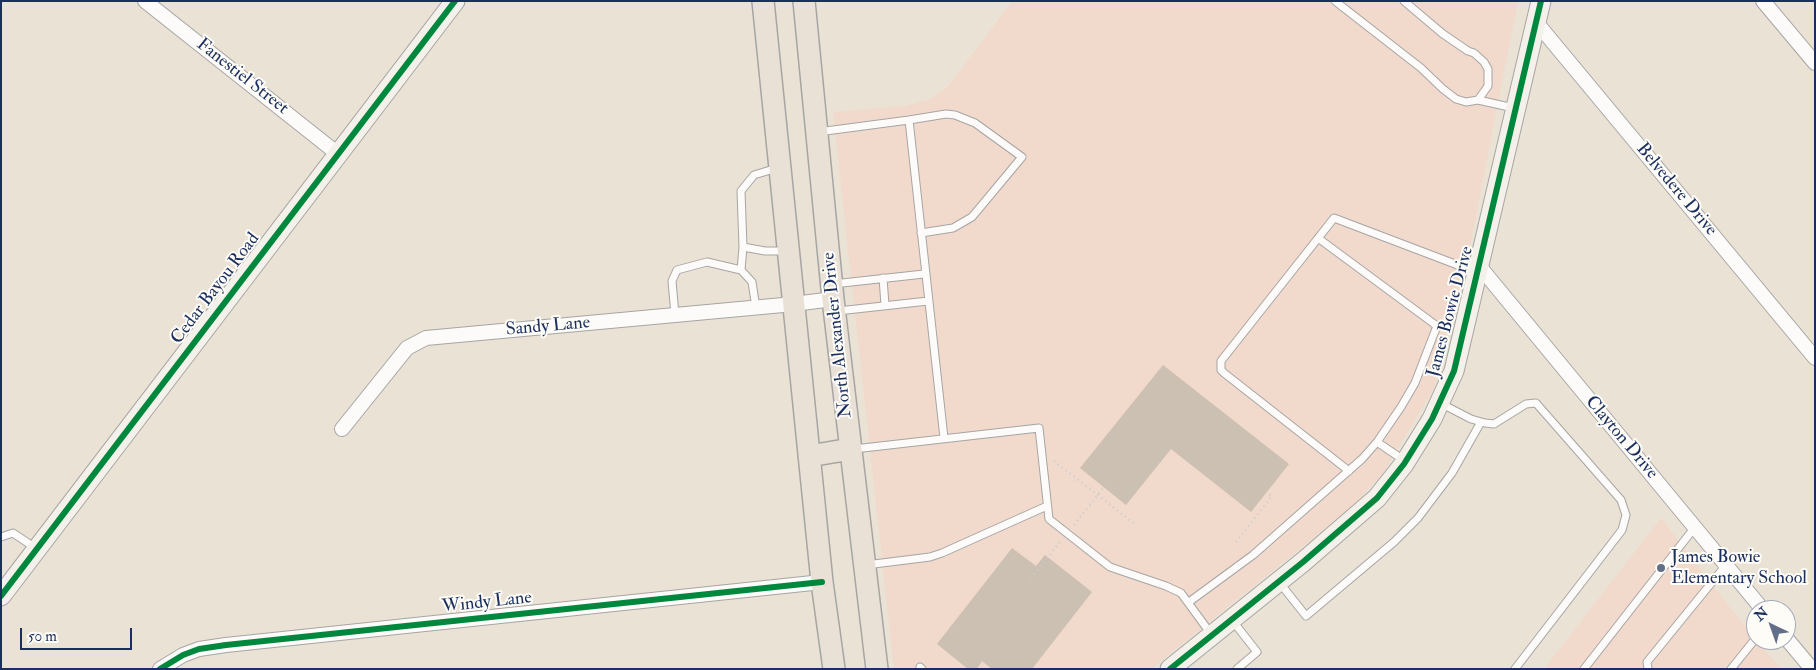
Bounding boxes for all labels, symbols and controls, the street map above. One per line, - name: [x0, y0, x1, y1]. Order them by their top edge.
- street label: Fanestiel Street: [192, 34, 292, 120]
- street label: Belvedere Drive: [1631, 139, 1721, 241]
- street label: Cedar Bayou Road: [167, 229, 265, 349]
- street label: James Bowie Drive: [1423, 244, 1479, 380]
- street label: North Alexander Drive: [819, 251, 857, 419]
- street label: Sandy Lane: [505, 313, 591, 341]
- street label: Clayton Drive: [1580, 392, 1662, 484]
- place label: James Bowie Elementary School: [1671, 547, 1807, 590]
- marker: James Bowie Elementary School: [1655, 562, 1667, 574]
- street label: Windy Lane: [441, 588, 533, 618]
- north arrow: [1746, 600, 1796, 650]
- text: N: [1751, 604, 1772, 625]
- scale bar: [22, 618, 135, 650]
- text: 50 m: [28, 627, 57, 646]

